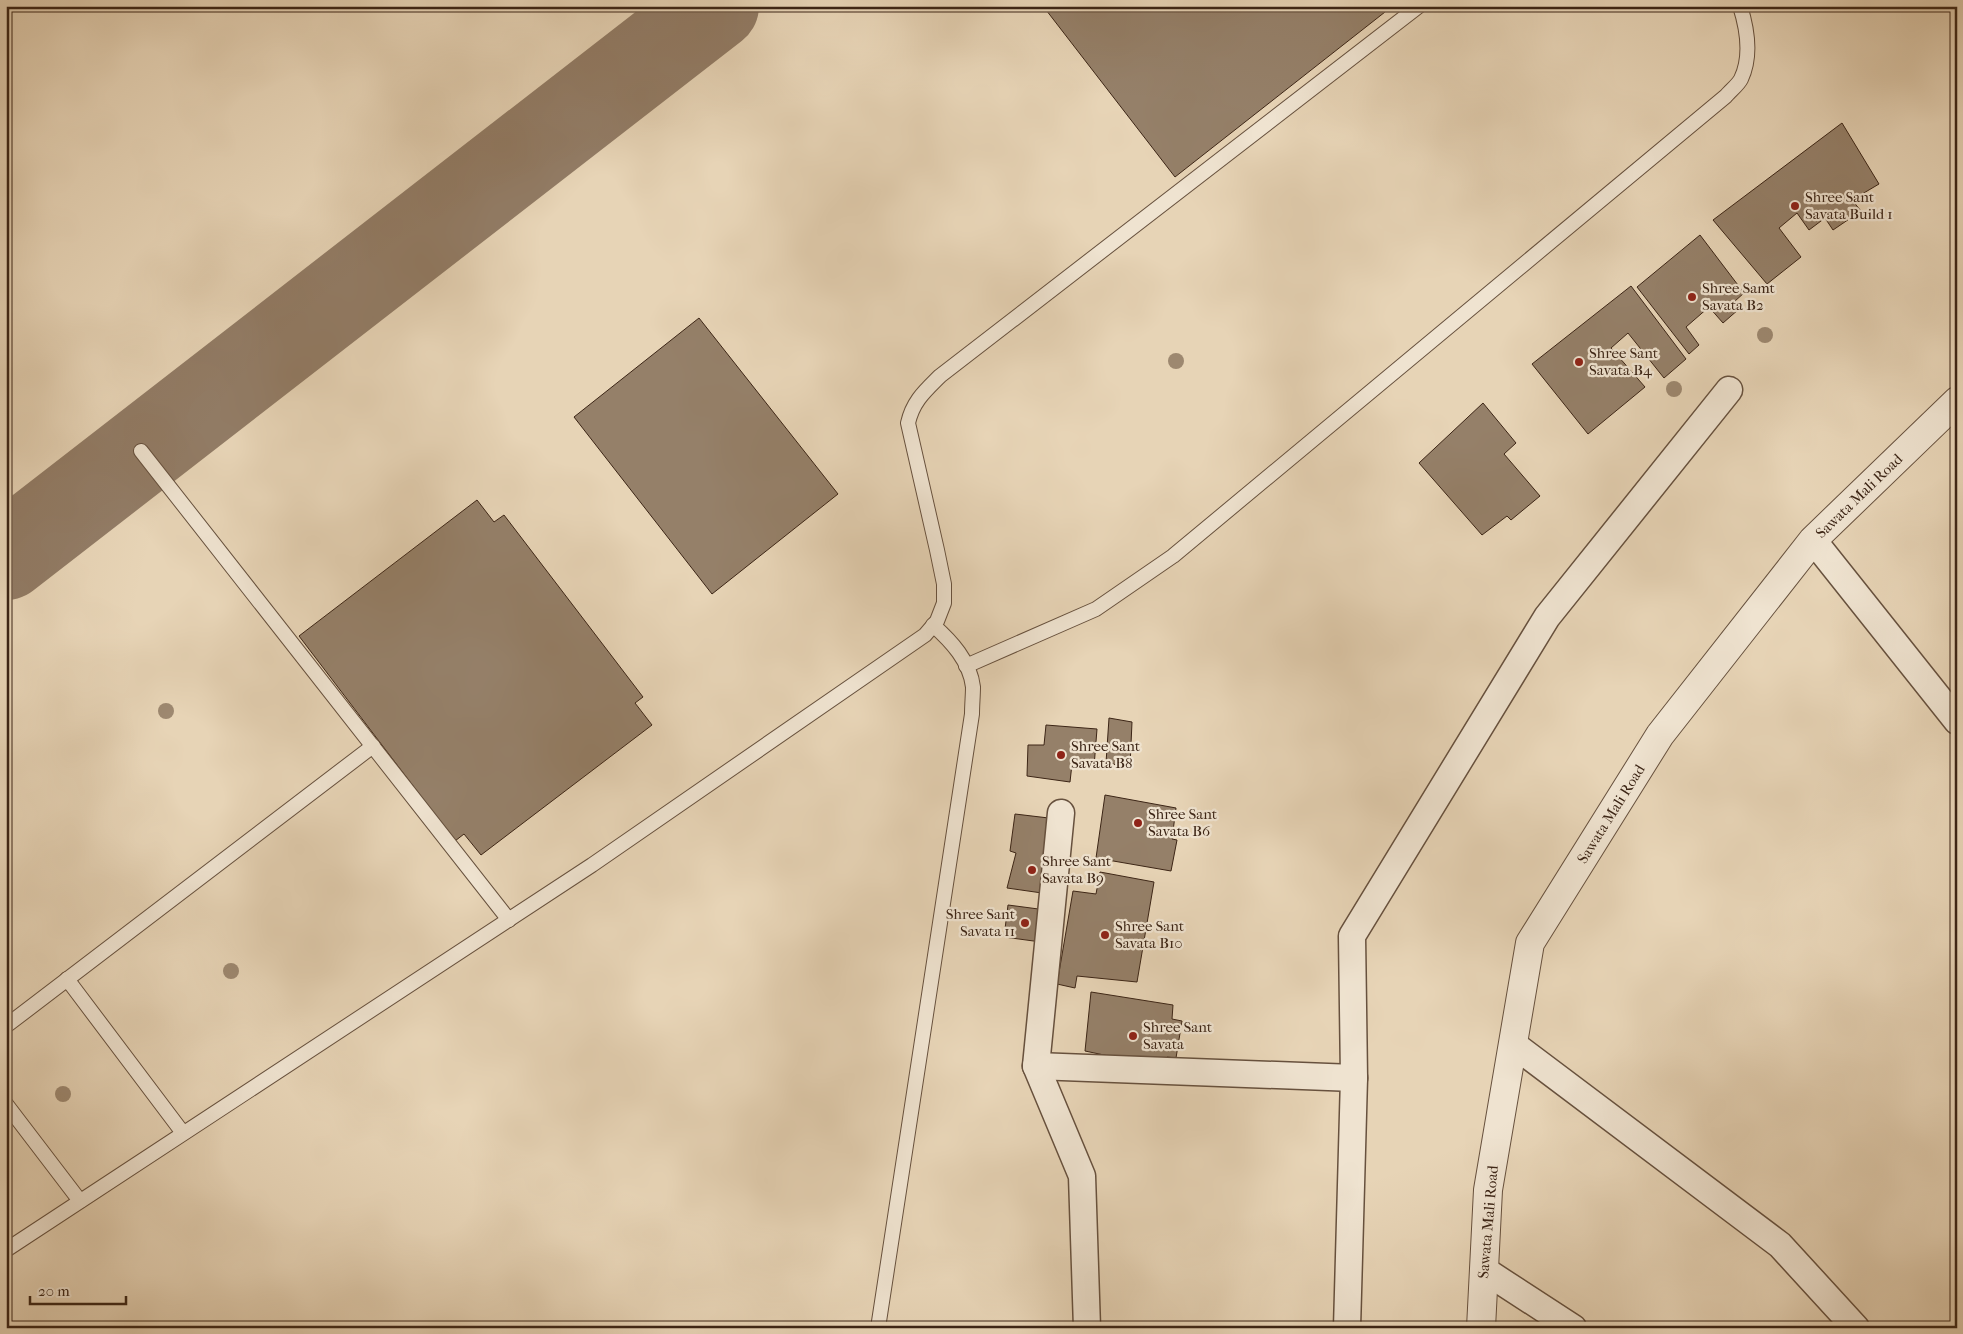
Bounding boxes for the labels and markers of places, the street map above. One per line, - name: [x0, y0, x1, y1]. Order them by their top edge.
- place label: Shree Sant Savata Build 1: [1805, 188, 1893, 223]
- marker: Shree Sant Savata Build 1: [1789, 200, 1801, 212]
- place label: Shree Samt Savata B2: [1702, 279, 1776, 314]
- marker: Shree Samt Savata B2: [1686, 291, 1698, 303]
- place label: Shree Sant Savata B4: [1589, 344, 1659, 379]
- marker: Shree Sant Savata B4: [1573, 356, 1585, 368]
- place label: Shree Sant Savata B8: [1071, 737, 1141, 772]
- marker: Shree Sant Savata B8: [1055, 749, 1067, 761]
- place label: Shree Sant Savata B6: [1148, 805, 1218, 840]
- marker: Shree Sant Savata B6: [1132, 817, 1144, 829]
- place label: Shree Sant Savata B9: [1042, 852, 1112, 887]
- marker: Shree Sant Savata B9: [1026, 864, 1038, 876]
- place label: Shree Sant Savata 11: [946, 905, 1016, 940]
- marker: Shree Sant Savata 11: [1019, 917, 1031, 929]
- place label: Shree Sant Savata B10: [1115, 917, 1185, 952]
- marker: Shree Sant Savata B10: [1099, 929, 1111, 941]
- place label: Shree Sant Savata: [1143, 1018, 1213, 1053]
- marker: Shree Sant Savata: [1127, 1030, 1139, 1042]

